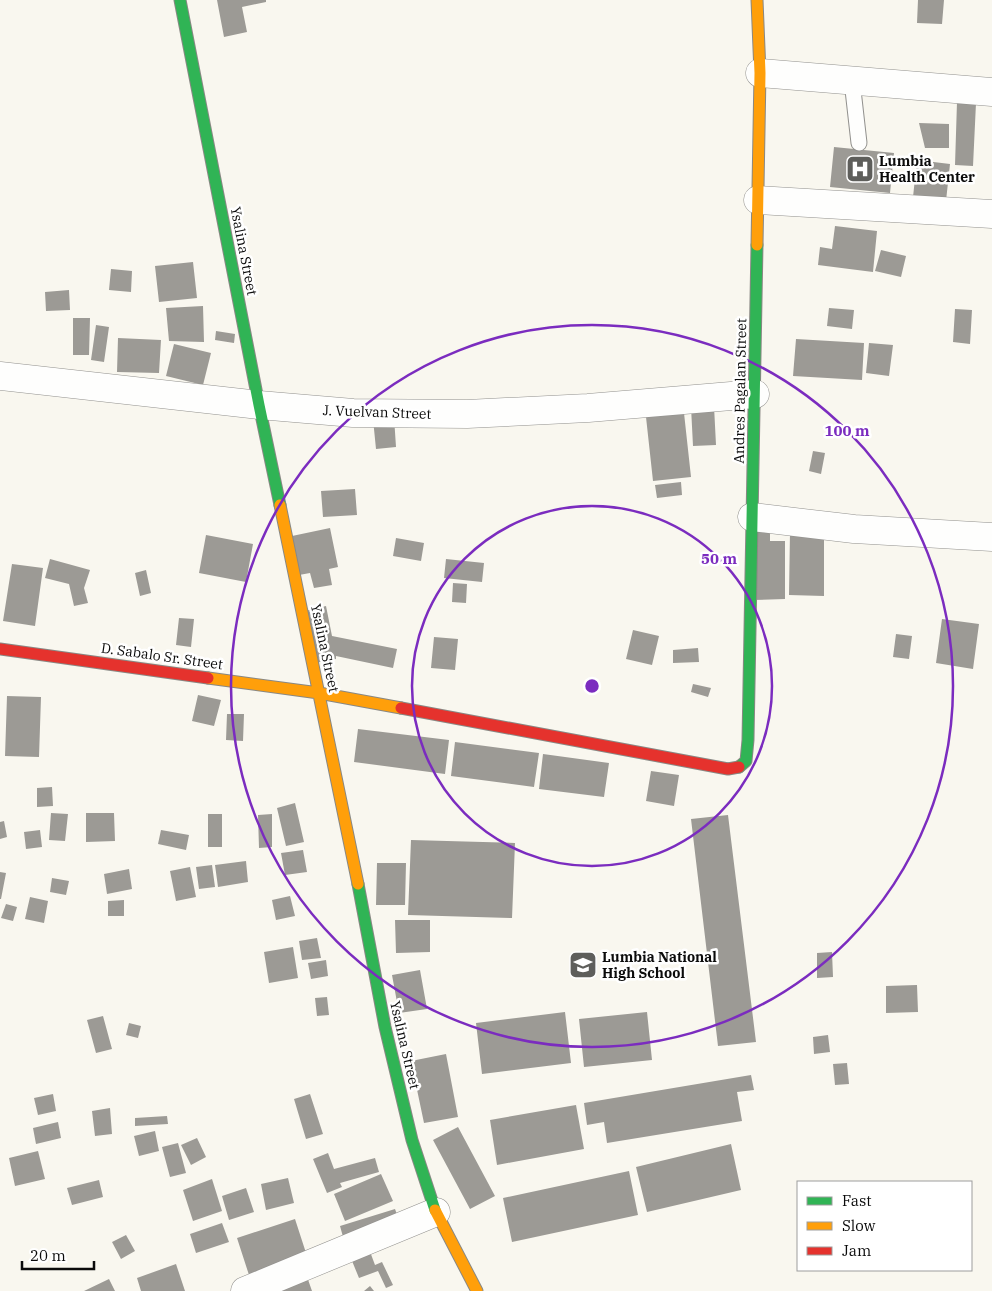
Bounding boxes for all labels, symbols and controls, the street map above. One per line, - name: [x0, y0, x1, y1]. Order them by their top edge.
- place label: Lumbia Health Center: [879, 152, 975, 186]
- hospital icon: Lumbia Health Center: [845, 154, 875, 184]
- street label: Ysalina Street: [227, 205, 261, 297]
- street label: Andres Pagalan Street: [730, 318, 750, 464]
- street label: J. Vuelvan Street: [322, 401, 432, 423]
- text: 100 m: [824, 421, 870, 440]
- text: 50 m: [701, 549, 737, 568]
- street label: Ysalina Street: [307, 602, 343, 694]
- street label: D. Sabalo Sr. Street: [100, 639, 224, 673]
- centre of rings: [583, 677, 601, 695]
- place label: Lumbia National High School: [602, 948, 717, 982]
- school or university icon: Lumbia National High School: [568, 950, 598, 980]
- street label: Ysalina Street: [386, 999, 424, 1091]
- legend: [797, 1181, 972, 1271]
- text: Fast: [842, 1191, 872, 1210]
- text: Slow: [842, 1216, 876, 1235]
- scale bar: [22, 1238, 95, 1270]
- text: Jam: [842, 1241, 871, 1260]
- text: 20 m: [30, 1246, 66, 1265]

